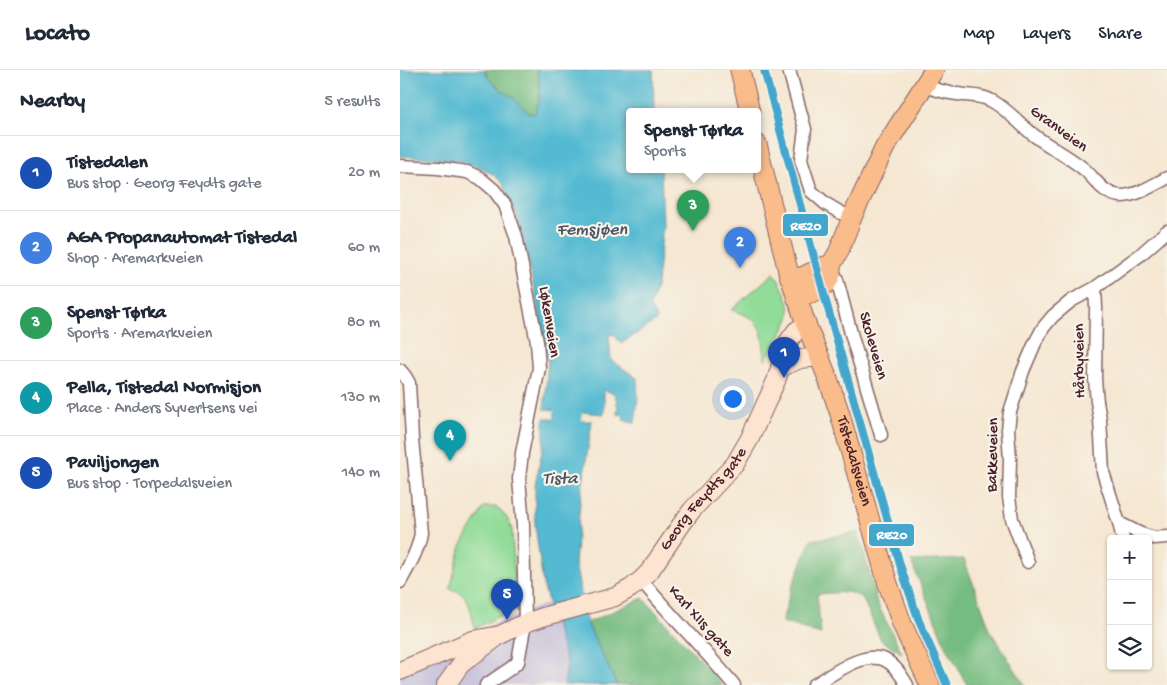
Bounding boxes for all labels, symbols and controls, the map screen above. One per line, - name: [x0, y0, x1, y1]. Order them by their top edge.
- text: Locato: [25, 20, 90, 49]
- text: Map: [963, 24, 995, 45]
- text: Layers: [1023, 24, 1070, 45]
- text: Share: [1098, 24, 1142, 45]
- text: Nearby: [20, 90, 85, 115]
- text: 5 results: [325, 93, 380, 112]
- street label: Granveien: [1025, 103, 1091, 158]
- popup: [626, 108, 761, 173]
- text: Spenst Tørka: [644, 120, 743, 143]
- text: Sports: [644, 143, 686, 162]
- text: Tistedalen: [67, 152, 148, 175]
- text: 1: [33, 164, 39, 183]
- text: 20 m: [348, 164, 380, 183]
- text: Bus stop · Georg Feydts gate: [67, 175, 261, 194]
- pin: 3: [677, 190, 709, 231]
- line badge: RE20: [782, 213, 829, 237]
- text: RE20: [790, 219, 821, 236]
- water label: Femsjøen: [557, 220, 628, 241]
- text: AGA Propanautomat Tistedal: [67, 227, 297, 250]
- pin: 2: [724, 227, 756, 268]
- text: 2: [32, 239, 40, 258]
- text: 60 m: [348, 239, 380, 258]
- text: Shop · Aremarkveien: [67, 250, 203, 269]
- street label: Løkenveien: [533, 285, 563, 359]
- text: Spenst Tørka: [67, 302, 166, 325]
- street label: Skoleveien: [853, 310, 891, 382]
- text: 3: [32, 314, 40, 333]
- text: 80 m: [347, 314, 380, 333]
- street label: Hårbyveien: [1071, 323, 1091, 398]
- text: Sports · Aremarkveien: [67, 325, 212, 344]
- pin: 1: [768, 337, 800, 378]
- text: Pella, Tistedal Normisjon: [67, 377, 261, 400]
- your location: [720, 386, 746, 412]
- text: 4: [32, 389, 40, 408]
- text: 130 m: [341, 389, 380, 408]
- text: Place · Anders Syvertsens vei: [67, 400, 258, 419]
- street label: Tistedalsveien: [831, 413, 875, 509]
- street label: Bakkeveien: [984, 417, 1004, 493]
- pin: 4: [434, 420, 466, 461]
- street label: Georg Feydts gate: [657, 444, 752, 555]
- text: Paviljongen: [67, 452, 159, 475]
- text: 5: [32, 464, 40, 483]
- text: 140 m: [342, 464, 380, 483]
- water label: Tista: [543, 469, 578, 490]
- text: Bus stop · Torpedalsveien: [67, 475, 232, 494]
- line badge: RE20: [868, 523, 915, 547]
- text: RE20: [876, 528, 907, 545]
- map controls: [1107, 535, 1152, 670]
- button: +: [1107, 535, 1152, 580]
- pin: 5: [491, 579, 523, 620]
- button: −: [1107, 580, 1152, 625]
- street label: Karl XIIs gate: [663, 582, 737, 662]
- button: layers: [1107, 625, 1152, 670]

